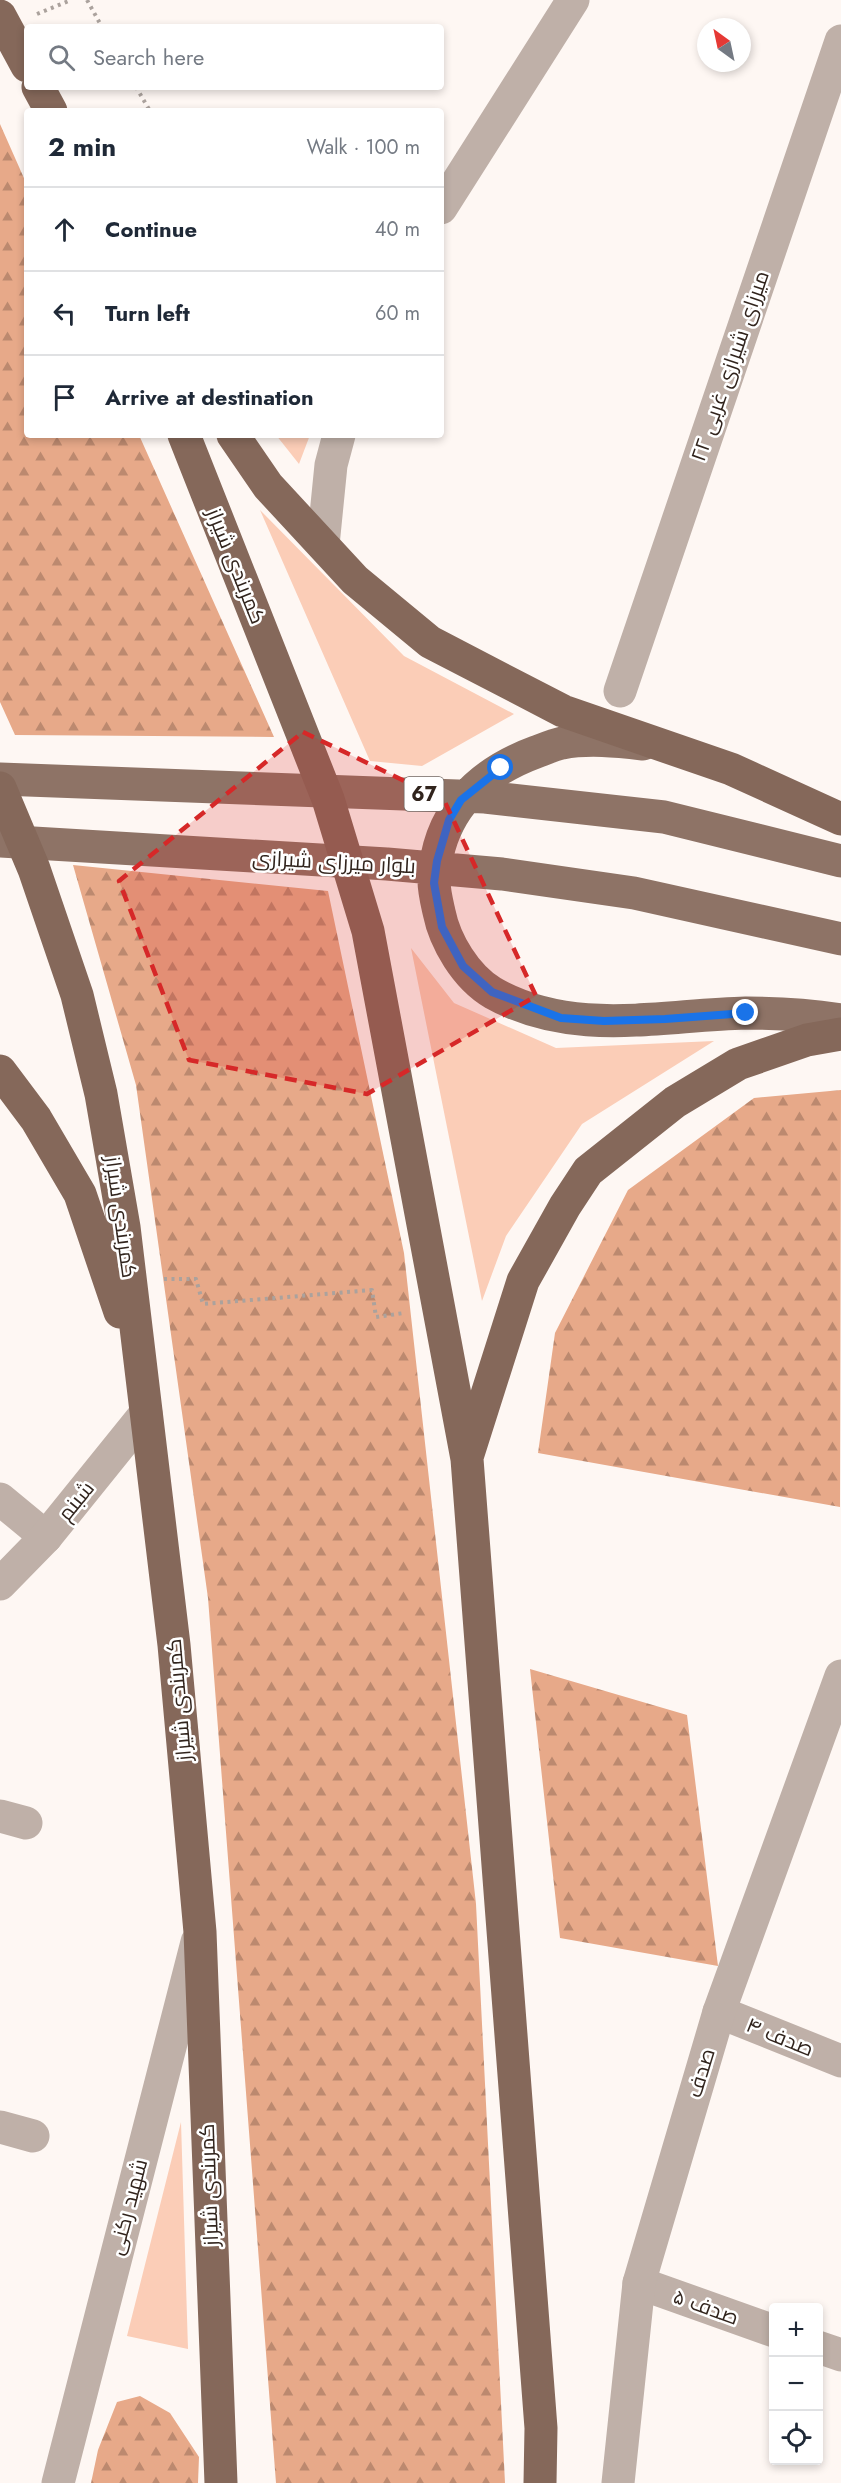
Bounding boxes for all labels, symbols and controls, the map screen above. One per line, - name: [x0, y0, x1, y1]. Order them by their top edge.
- north arrow: [697, 18, 751, 72]
- search box: [24, 24, 444, 90]
- icon: search: [45, 41, 78, 74]
- text: Search here: [93, 41, 204, 73]
- text: 2 min: [48, 128, 116, 166]
- text: Walk · 100 m: [307, 133, 420, 162]
- icon: ahead: [48, 213, 81, 246]
- text: Continue: [105, 213, 197, 245]
- text: 40 m: [375, 215, 420, 244]
- street label: ۲۲ میرزای شیرازی غربی: [683, 267, 777, 465]
- icon: left: [48, 297, 81, 330]
- text: Turn left: [105, 297, 190, 329]
- text: 60 m: [375, 299, 420, 328]
- icon: arrive: [48, 381, 81, 414]
- text: Arrive at destination: [105, 381, 314, 413]
- street label: کمربندی شیراز: [199, 503, 273, 629]
- route start: [487, 754, 513, 780]
- road number: 67: [404, 777, 444, 811]
- street label: بلوار میرزای شیرازی: [251, 843, 417, 881]
- route end: [732, 999, 758, 1025]
- street label: کمربندی شیراز: [97, 1153, 144, 1280]
- street label: شبنم: [51, 1475, 101, 1527]
- street label: کمربندی شیراز: [159, 1638, 199, 1763]
- street label: ۴ صدف: [742, 2010, 818, 2064]
- street label: صدف: [679, 2045, 723, 2101]
- street label: کمربندی شیراز: [192, 2123, 226, 2248]
- street label: شهید رکنی: [101, 2156, 155, 2258]
- street label: ۵ صدف: [669, 2281, 743, 2333]
- map controls: [769, 2303, 823, 2465]
- button: +: [769, 2303, 823, 2357]
- button: −: [769, 2357, 823, 2411]
- button: locate: [769, 2411, 823, 2465]

